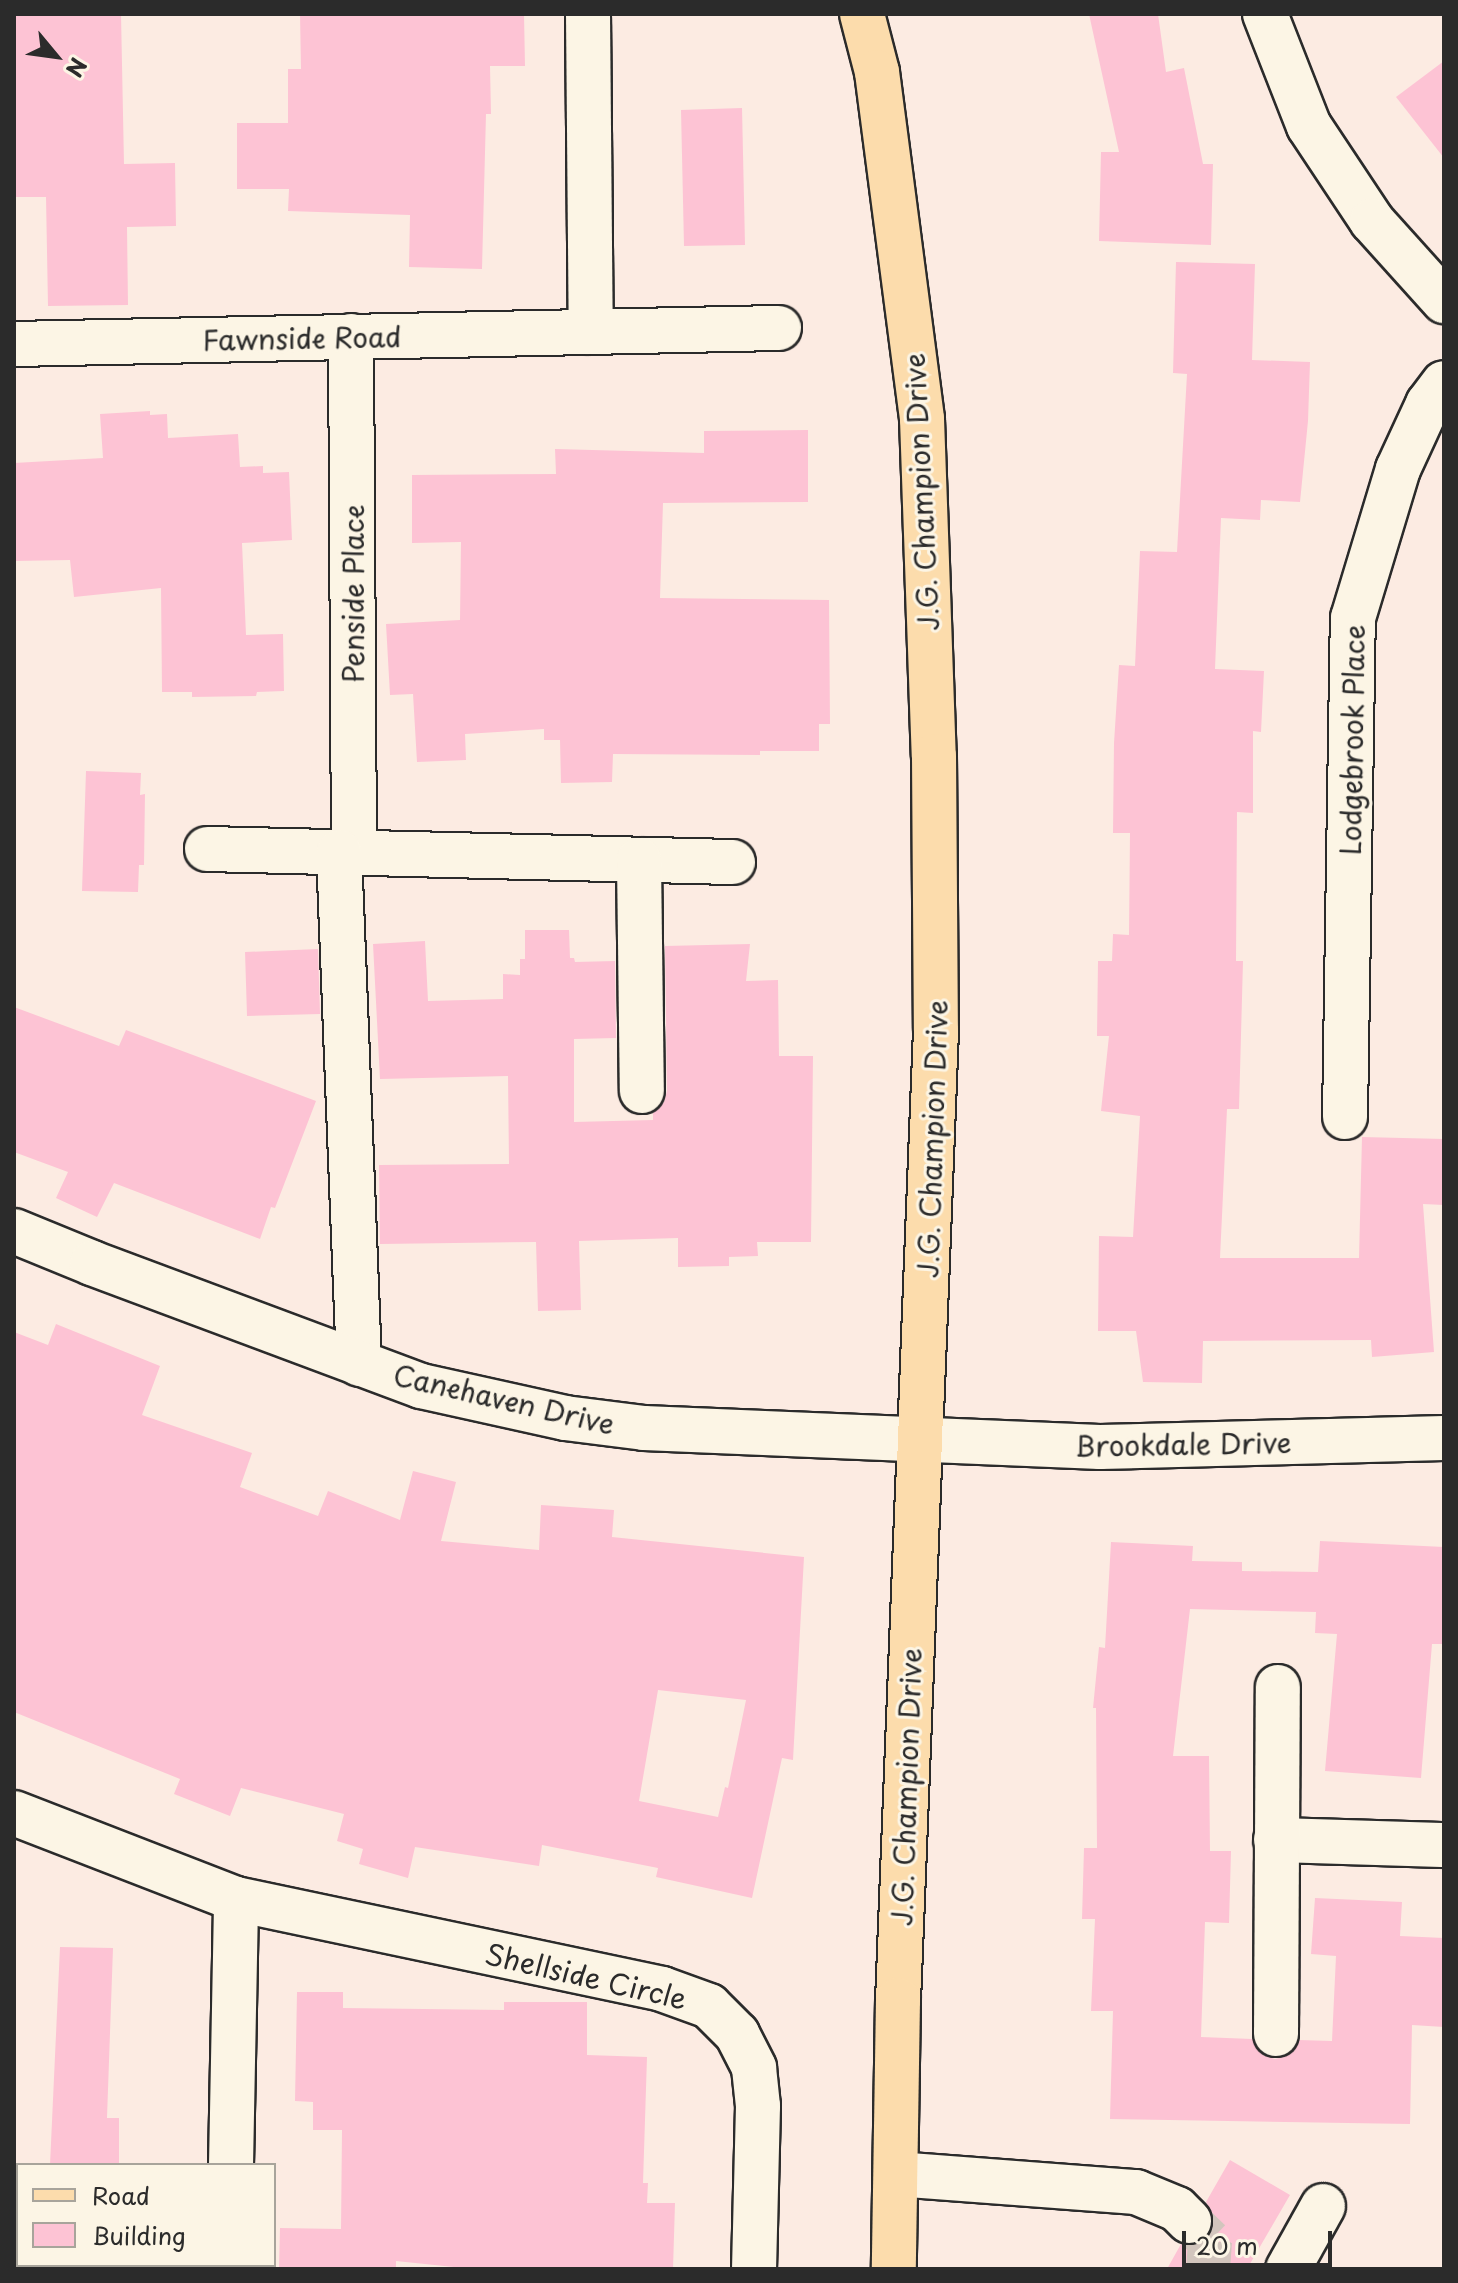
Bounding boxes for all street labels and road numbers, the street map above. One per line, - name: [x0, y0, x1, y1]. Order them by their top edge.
- street label: Fawnside Road: [201, 319, 403, 357]
- street label: J.G. Champion Drive: [897, 351, 945, 633]
- street label: Penside Place: [336, 503, 370, 685]
- street label: Lodgebrook Place: [1333, 623, 1371, 857]
- street label: J.G. Champion Drive: [910, 998, 954, 1280]
- street label: Canehaven Drive: [389, 1357, 619, 1441]
- street label: Brookdale Drive: [1074, 1425, 1292, 1463]
- street label: J.G. Champion Drive: [884, 1646, 928, 1928]
- street label: Shellside Circle: [482, 1936, 690, 2016]

